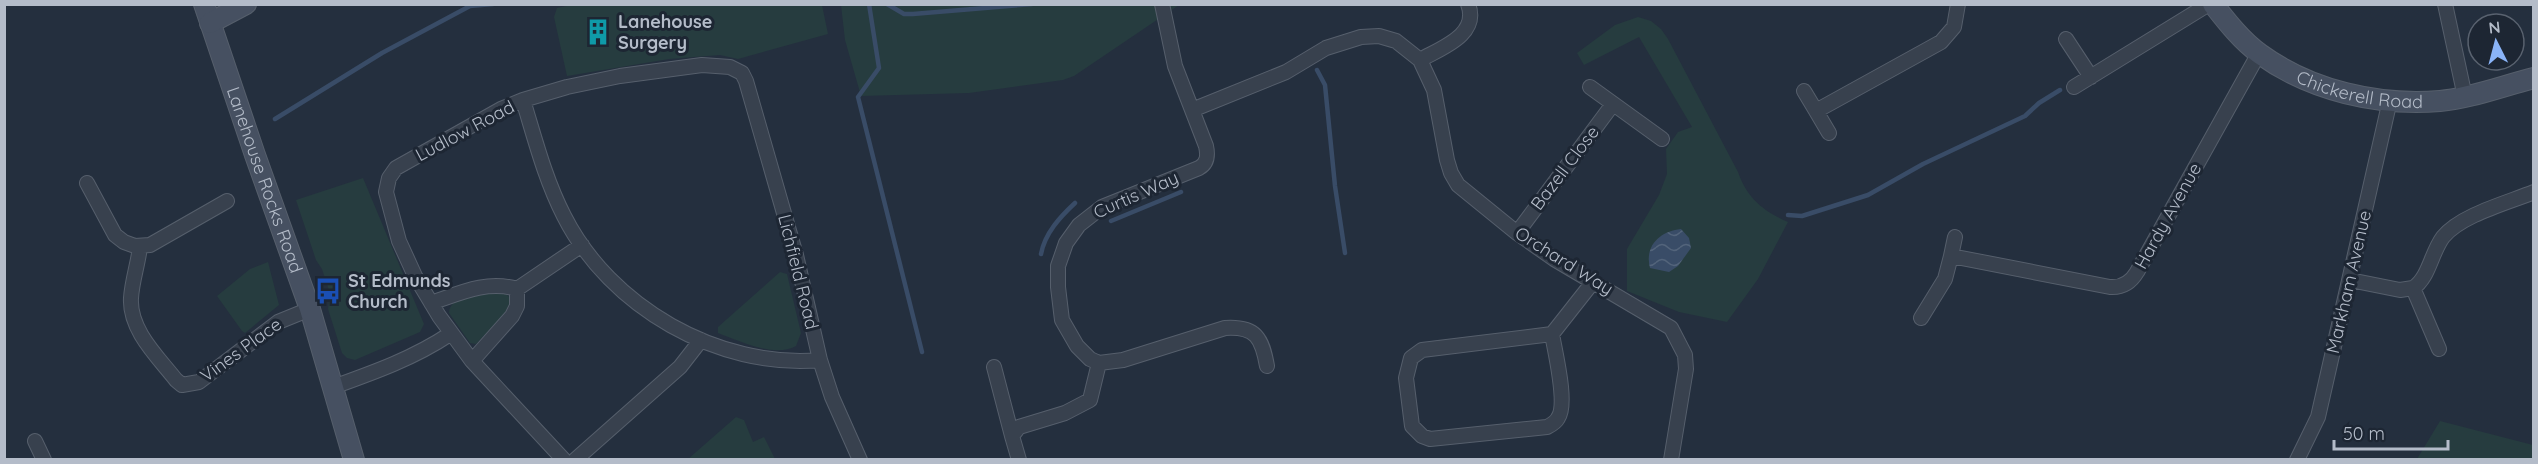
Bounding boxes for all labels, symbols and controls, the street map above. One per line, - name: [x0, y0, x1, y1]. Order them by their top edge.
- place label: Lanehouse Surgery: [618, 10, 712, 54]
- north arrow: [2466, 12, 2526, 72]
- building icon: Lanehouse Surgery: [583, 17, 613, 47]
- text: N: [2488, 17, 2501, 38]
- street label: Chickerell Road: [2293, 65, 2423, 113]
- street label: Lanehouse Rocks Road: [222, 84, 308, 276]
- street label: Ludlow Road: [411, 95, 518, 166]
- street label: Bazell Close: [1525, 121, 1604, 214]
- street label: Hardy Avenue: [2129, 159, 2206, 273]
- street label: Curtis Way: [1090, 166, 1182, 223]
- street label: Markham Avenue: [2321, 208, 2376, 356]
- street label: Lichfield Road: [773, 212, 824, 332]
- street label: Orchard Way: [1511, 221, 1618, 300]
- place label: St Edmunds Church: [348, 269, 451, 313]
- bus stop icon: St Edmunds Church: [313, 276, 343, 306]
- street label: Vines Place: [196, 312, 286, 387]
- scale bar: [2334, 413, 2448, 451]
- text: 50 m: [2343, 422, 2385, 445]

